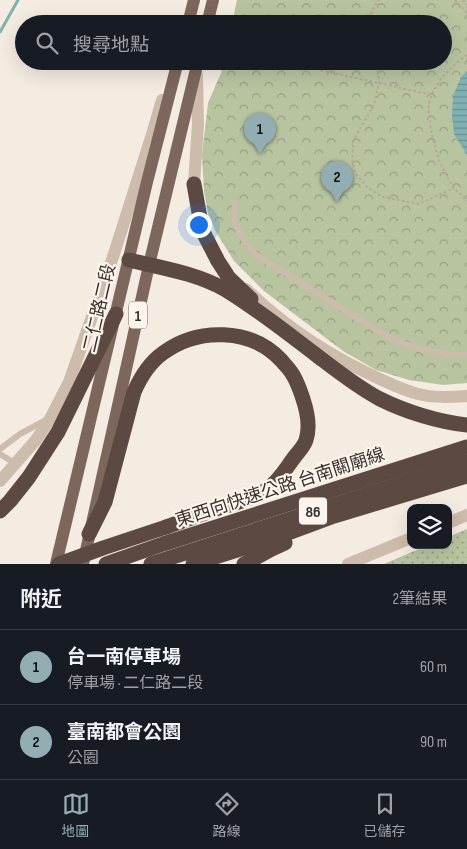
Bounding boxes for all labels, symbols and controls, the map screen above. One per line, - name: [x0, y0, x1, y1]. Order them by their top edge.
- search box: [15, 15, 452, 70]
- icon: search: [33, 29, 61, 57]
- text: 搜尋地點: [73, 34, 149, 57]
- pin: 1: [244, 113, 276, 154]
- pin: 2: [321, 161, 353, 202]
- your location: [186, 212, 212, 238]
- street label: 二仁路二段: [79, 262, 120, 354]
- road number: 1: [129, 302, 147, 328]
- street label: 東西向快速公路 台南關廟線: [173, 444, 387, 531]
- road number: 86: [299, 498, 327, 524]
- map controls: [407, 504, 452, 549]
- button: layers: [407, 504, 452, 549]
- text: 附近: [20, 587, 62, 612]
- text: 2筆結果: [392, 590, 447, 609]
- text: 台一南停車場: [67, 646, 181, 669]
- text: 1: [33, 658, 39, 677]
- text: 60 m: [420, 658, 447, 677]
- text: 停車場 · 二仁路二段: [67, 674, 203, 693]
- text: 臺南都會公園: [67, 721, 181, 744]
- text: 2: [32, 733, 40, 752]
- text: 90 m: [420, 733, 447, 752]
- text: 公園: [67, 749, 99, 768]
- tab: 地圖: [62, 790, 90, 840]
- tab: 路線: [213, 790, 241, 840]
- tab: 已儲存: [364, 790, 406, 840]

